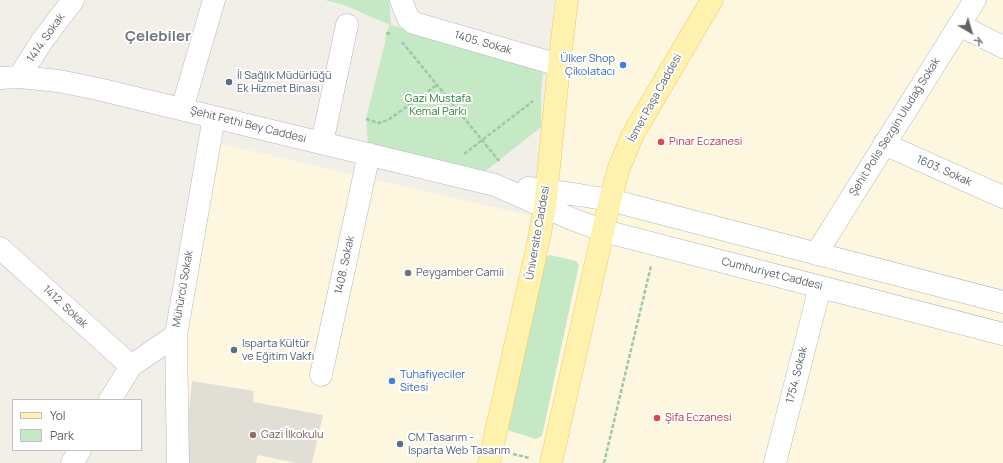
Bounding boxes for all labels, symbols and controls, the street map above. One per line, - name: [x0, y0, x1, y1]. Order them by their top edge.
- street label: 1414. Sokak: [24, 11, 68, 65]
- north arrow: [951, 12, 991, 52]
- district label: Çelebiler: [125, 28, 191, 46]
- street label: 1405. Sokak: [453, 29, 513, 57]
- text: K: [971, 34, 986, 50]
- street label: İsmet Paşa Caddesi: [625, 51, 685, 145]
- place label: Ülker Shop Çikolatacı: [560, 52, 615, 78]
- street label: Şehit Polis Sezgin Uludağ Sokak: [847, 55, 943, 199]
- marker: Ülker Shop Çikolatacı: [618, 60, 628, 70]
- place label: İl Sağlık Müdürlüğü Ek Hizmet Binası: [237, 69, 331, 95]
- marker: İl Sağlık Müdürlüğü Ek Hizmet Binası: [224, 77, 234, 87]
- park label: Gazi Mustafa Kemal Parkı: [405, 92, 471, 118]
- street label: Şehit Fethi Bey Caddesi: [189, 104, 307, 146]
- place label: Pınar Eczanesi: [669, 135, 742, 149]
- marker: Pınar Eczanesi: [656, 137, 666, 147]
- street label: 1603. Sokak: [914, 153, 974, 189]
- street label: Üniversite Caddesi: [523, 185, 553, 281]
- street label: 1408. Sokak: [332, 235, 358, 295]
- street label: Mühürcü Sokak: [170, 250, 196, 328]
- street label: Cumhuriyet Caddesi: [720, 255, 824, 293]
- place label: Peygamber Camii: [416, 266, 504, 280]
- marker: Peygamber Camii: [403, 268, 413, 278]
- street label: 1412. Sokak: [40, 283, 90, 331]
- place label: Isparta Kültür ve Eğitim Vakfı: [242, 337, 314, 363]
- marker: Isparta Kültür ve Eğitim Vakfı: [229, 345, 239, 355]
- street label: 1754. Sokak: [784, 345, 810, 405]
- place label: Tuhafiyeciler Sitesi: [400, 368, 465, 394]
- marker: Tuhafiyeciler Sitesi: [387, 376, 397, 386]
- legend: [12, 399, 142, 451]
- text: Yol: [50, 407, 66, 424]
- place label: Şifa Eczanesi: [665, 411, 732, 425]
- marker: Şifa Eczanesi: [652, 413, 662, 423]
- text: Park: [50, 427, 74, 444]
- place label: Gazi İlkokulu: [261, 428, 324, 442]
- marker: Gazi İlkokulu: [248, 430, 258, 440]
- place label: CM Tasarım - Isparta Web Tasarım: [408, 431, 510, 457]
- marker: CM Tasarım - Isparta Web Tasarım: [395, 439, 405, 449]

